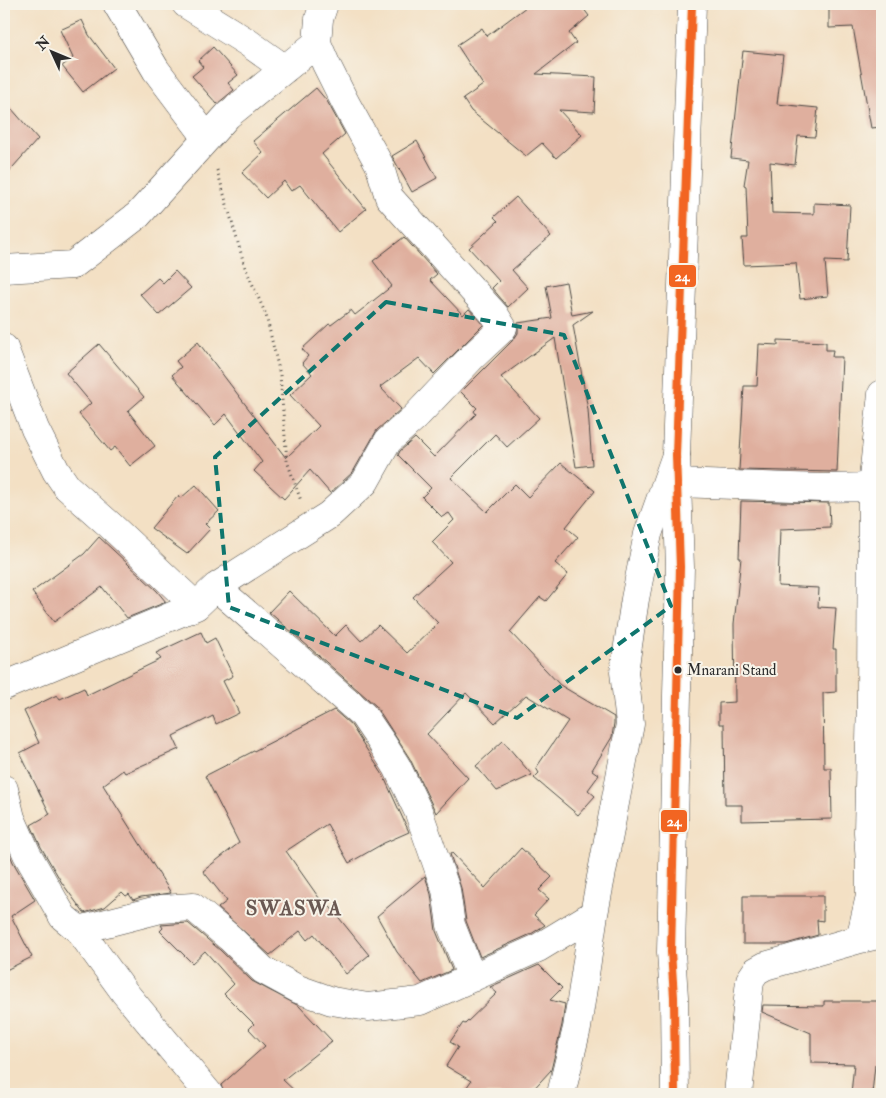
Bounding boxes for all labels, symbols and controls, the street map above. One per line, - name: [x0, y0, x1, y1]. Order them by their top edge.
- north arrow: [28, 28, 78, 78]
- text: N: [32, 33, 54, 54]
- line badge: 24: [668, 264, 697, 288]
- text: 24: [675, 268, 691, 285]
- place label: Mnarani Stand: [687, 661, 777, 680]
- marker: Mnarani Stand: [673, 665, 683, 675]
- line badge: 24: [660, 809, 688, 833]
- text: 24: [667, 813, 683, 830]
- district label: SWASWA: [246, 895, 342, 922]

